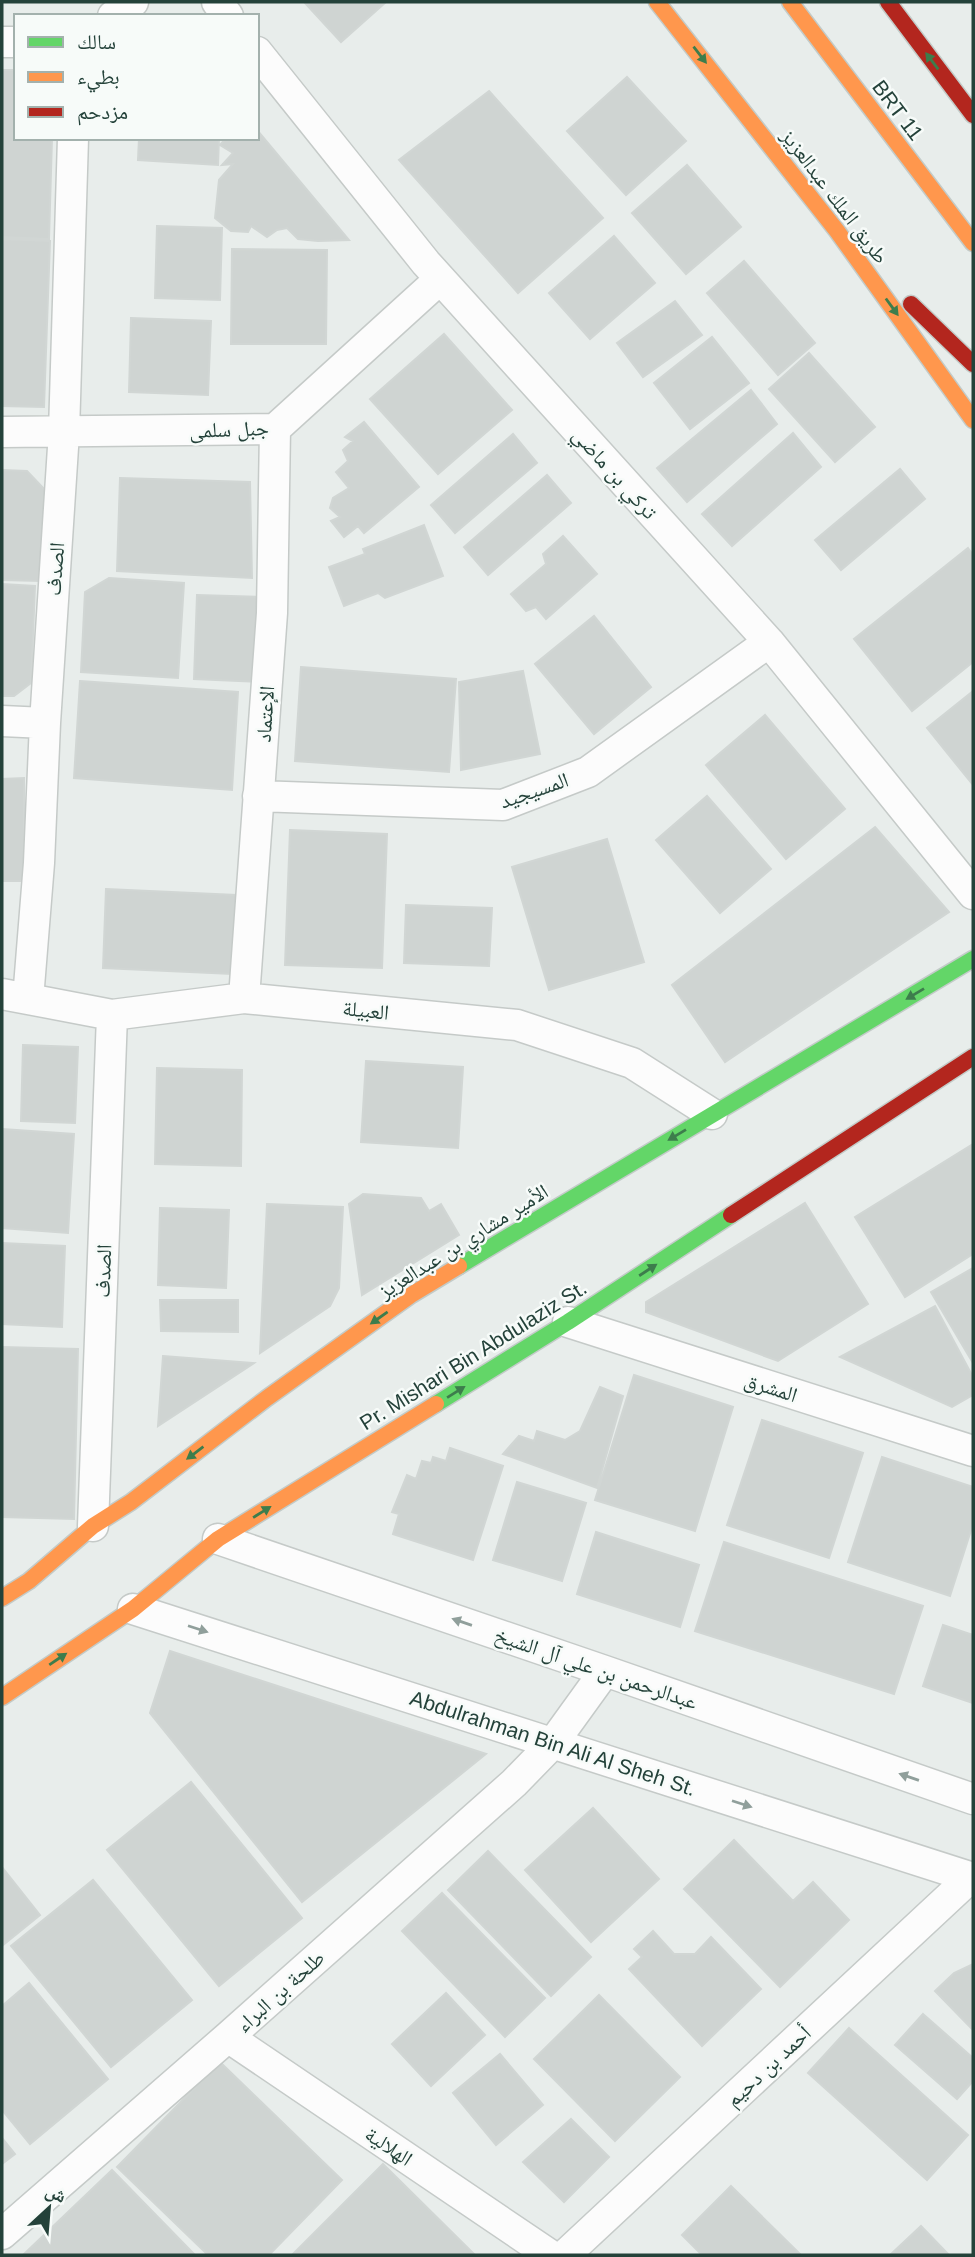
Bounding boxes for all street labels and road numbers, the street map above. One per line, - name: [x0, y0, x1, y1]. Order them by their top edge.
- street label: BRT 11: [868, 76, 928, 144]
- street label: طريق الملك عبدالعزيز: [775, 123, 893, 269]
- street label: جبل سلمى: [189, 416, 269, 444]
- street label: تركي بن ماضي: [564, 423, 662, 527]
- street label: الصدف: [42, 541, 68, 597]
- street label: الإعتماد: [252, 685, 280, 743]
- street label: المسيجيد: [497, 768, 571, 813]
- street label: العبيلة: [342, 996, 390, 1025]
- street label: الأمير مشاري بن عبدالعزيز: [373, 1179, 555, 1308]
- street label: الصدف: [91, 1244, 115, 1298]
- street label: Pr. Mishari Bin Abdulaziz St.: [356, 1276, 590, 1434]
- street label: المشرق: [741, 1368, 800, 1408]
- street label: عبدالرحمن بن علي آل الشيخ: [490, 1622, 701, 1719]
- street label: Abdulrahman Bin Ali Al Sheh St.: [407, 1686, 699, 1800]
- street label: طلحة بن البراء: [231, 1946, 330, 2038]
- street label: أحمد بن دحيم: [720, 2020, 817, 2113]
- street label: الهلالية: [361, 2122, 417, 2171]

